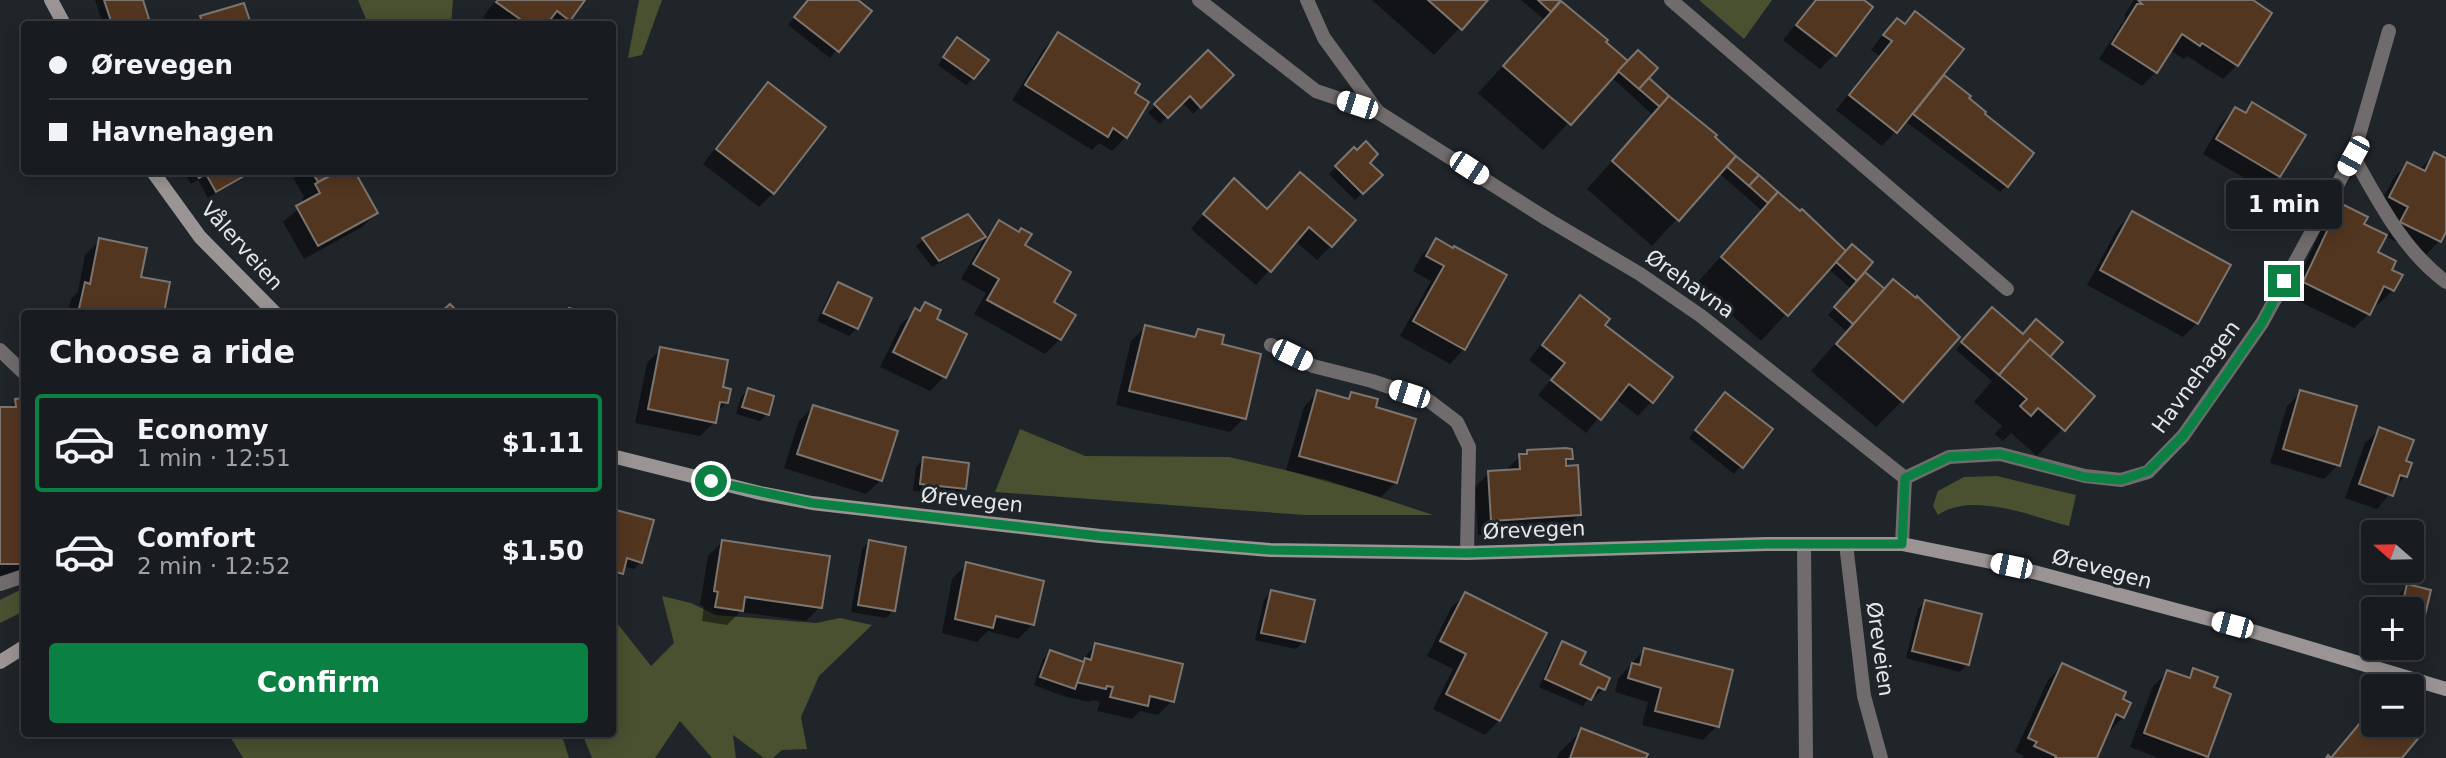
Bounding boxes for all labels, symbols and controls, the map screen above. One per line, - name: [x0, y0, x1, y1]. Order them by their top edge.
- text: Ørevegen: [91, 50, 233, 80]
- car: [1334, 89, 1381, 121]
- text: Havnehagen: [91, 117, 274, 147]
- car: [2334, 133, 2373, 179]
- car: [1446, 148, 1493, 188]
- callout: 1 min: [2226, 180, 2342, 229]
- text: 1 min: [2248, 191, 2320, 217]
- street label: Vålerveien: [196, 196, 289, 295]
- street label: Ørehavna: [1641, 245, 1739, 323]
- route end: [2268, 265, 2300, 297]
- street label: Havnehagen: [2147, 316, 2245, 438]
- text: Choose a ride: [49, 333, 295, 371]
- car: [1269, 336, 1316, 374]
- car: [1386, 378, 1433, 410]
- icon: car: [53, 412, 116, 475]
- text: Economy: [137, 415, 268, 445]
- text: $1.11: [502, 428, 584, 458]
- text: 1 min · 12:51: [137, 445, 291, 471]
- route start: [695, 465, 727, 497]
- street label: Ørevegen: [920, 483, 1024, 517]
- street label: Ørevegen: [1482, 516, 1586, 544]
- icon: car: [53, 520, 116, 583]
- north arrow: [2361, 520, 2424, 583]
- map controls: [2361, 520, 2424, 737]
- text: Comfort: [137, 523, 255, 553]
- text: $1.50: [502, 536, 584, 566]
- street label: Ørevegen: [2049, 544, 2155, 594]
- car: [1989, 551, 2034, 581]
- text: 2 min · 12:52: [137, 553, 291, 579]
- button: +: [2361, 597, 2424, 660]
- street label: Øreveien: [1862, 600, 1898, 698]
- car: [2209, 609, 2256, 641]
- button: Confirm: [49, 643, 588, 723]
- button: −: [2361, 674, 2424, 737]

